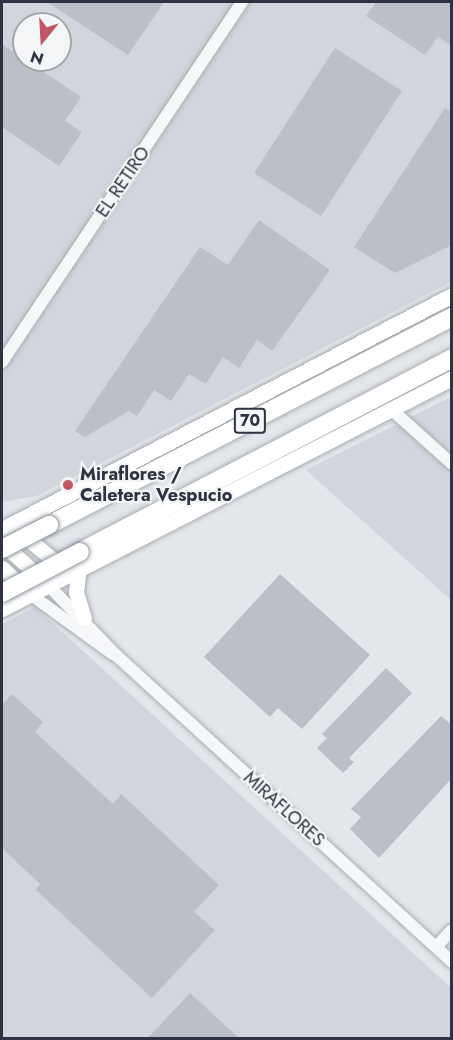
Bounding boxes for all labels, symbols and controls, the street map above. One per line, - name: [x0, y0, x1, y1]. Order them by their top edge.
- north arrow: [12, 12, 72, 72]
- text: N: [27, 45, 47, 71]
- street label: EL RETIRO: [92, 143, 154, 221]
- road number: 70: [234, 408, 266, 434]
- place label: Miraflores / Caletera Vespucio: [80, 464, 232, 506]
- marker: Miraflores / Caletera Vespucio: [61, 478, 75, 492]
- street label: MIRAFLORES: [239, 767, 329, 851]

